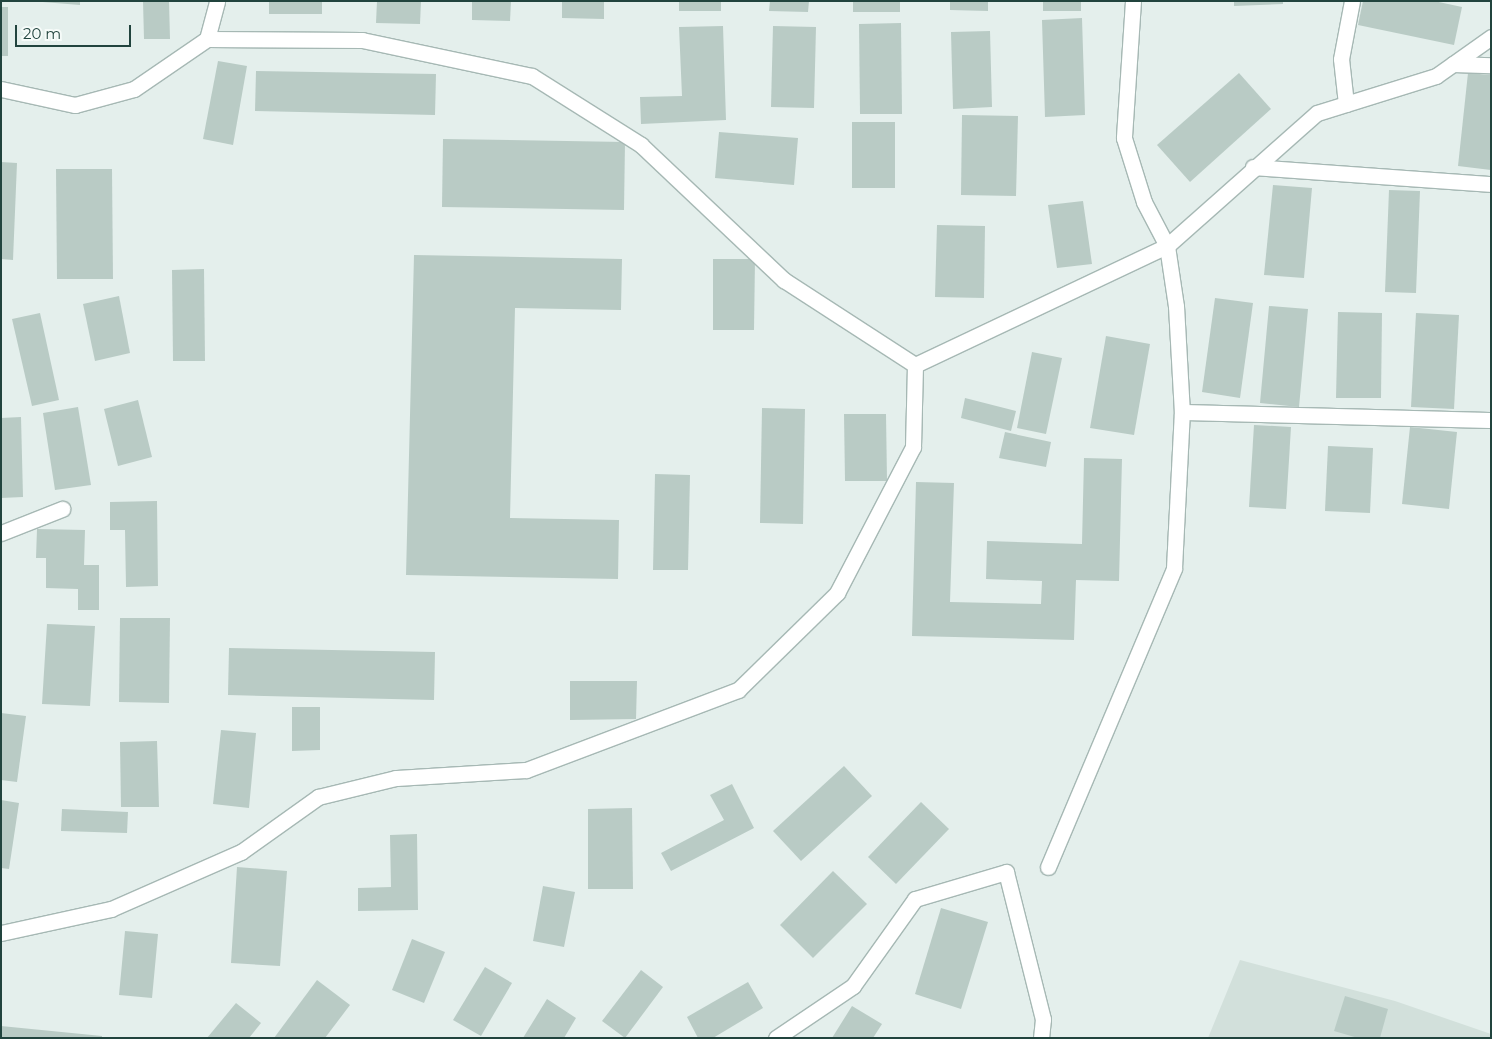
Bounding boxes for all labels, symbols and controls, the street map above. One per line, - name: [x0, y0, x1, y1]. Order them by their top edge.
- scale bar: [18, 15, 134, 47]
- text: 20 m: [23, 24, 61, 43]

